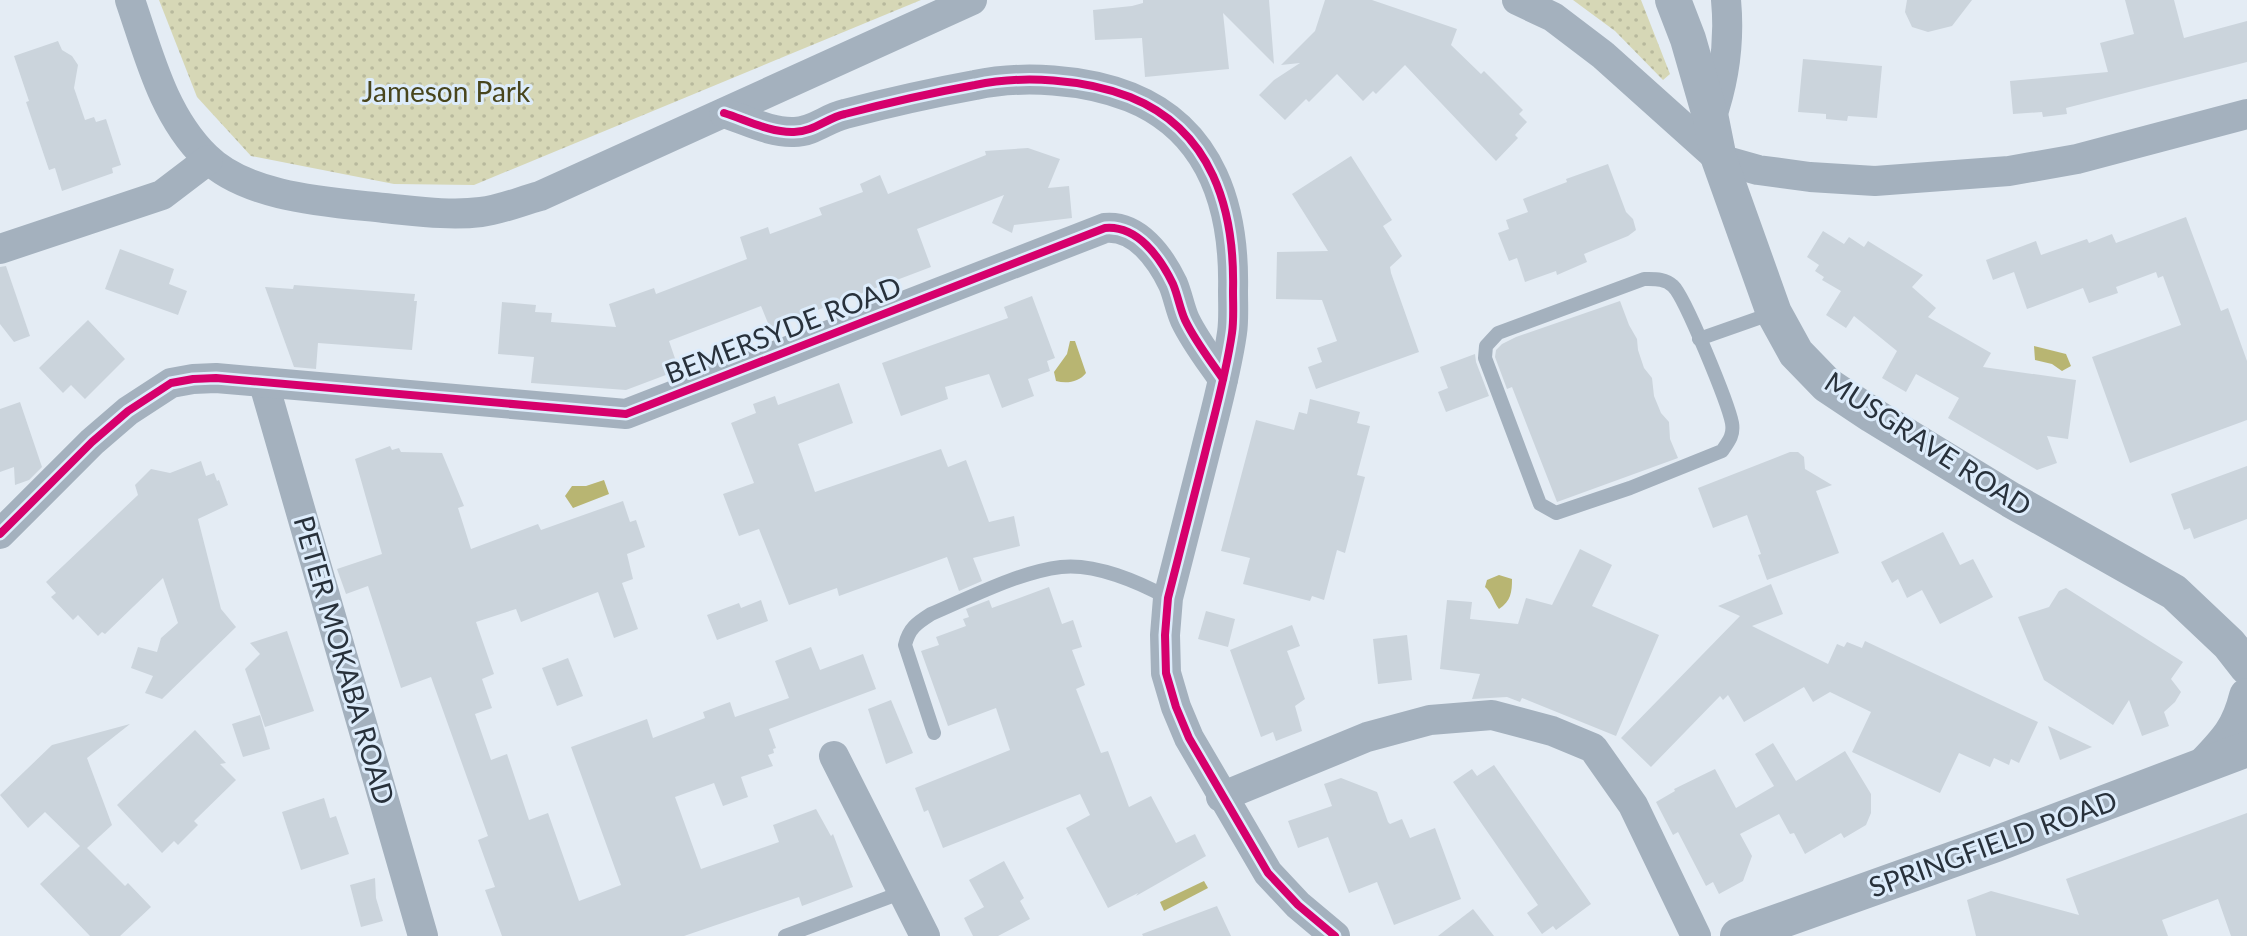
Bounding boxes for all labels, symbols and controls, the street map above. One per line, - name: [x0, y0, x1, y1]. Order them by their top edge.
- park label: Jameson Park: [362, 74, 531, 108]
- street label: BEMERSYDE ROAD: [660, 268, 906, 390]
- street label: MUSGRAVE ROAD: [1819, 364, 2038, 523]
- street label: PETER MOKABA ROAD: [287, 511, 402, 808]
- street label: SPRINGFIELD ROAD: [1864, 782, 2121, 904]

